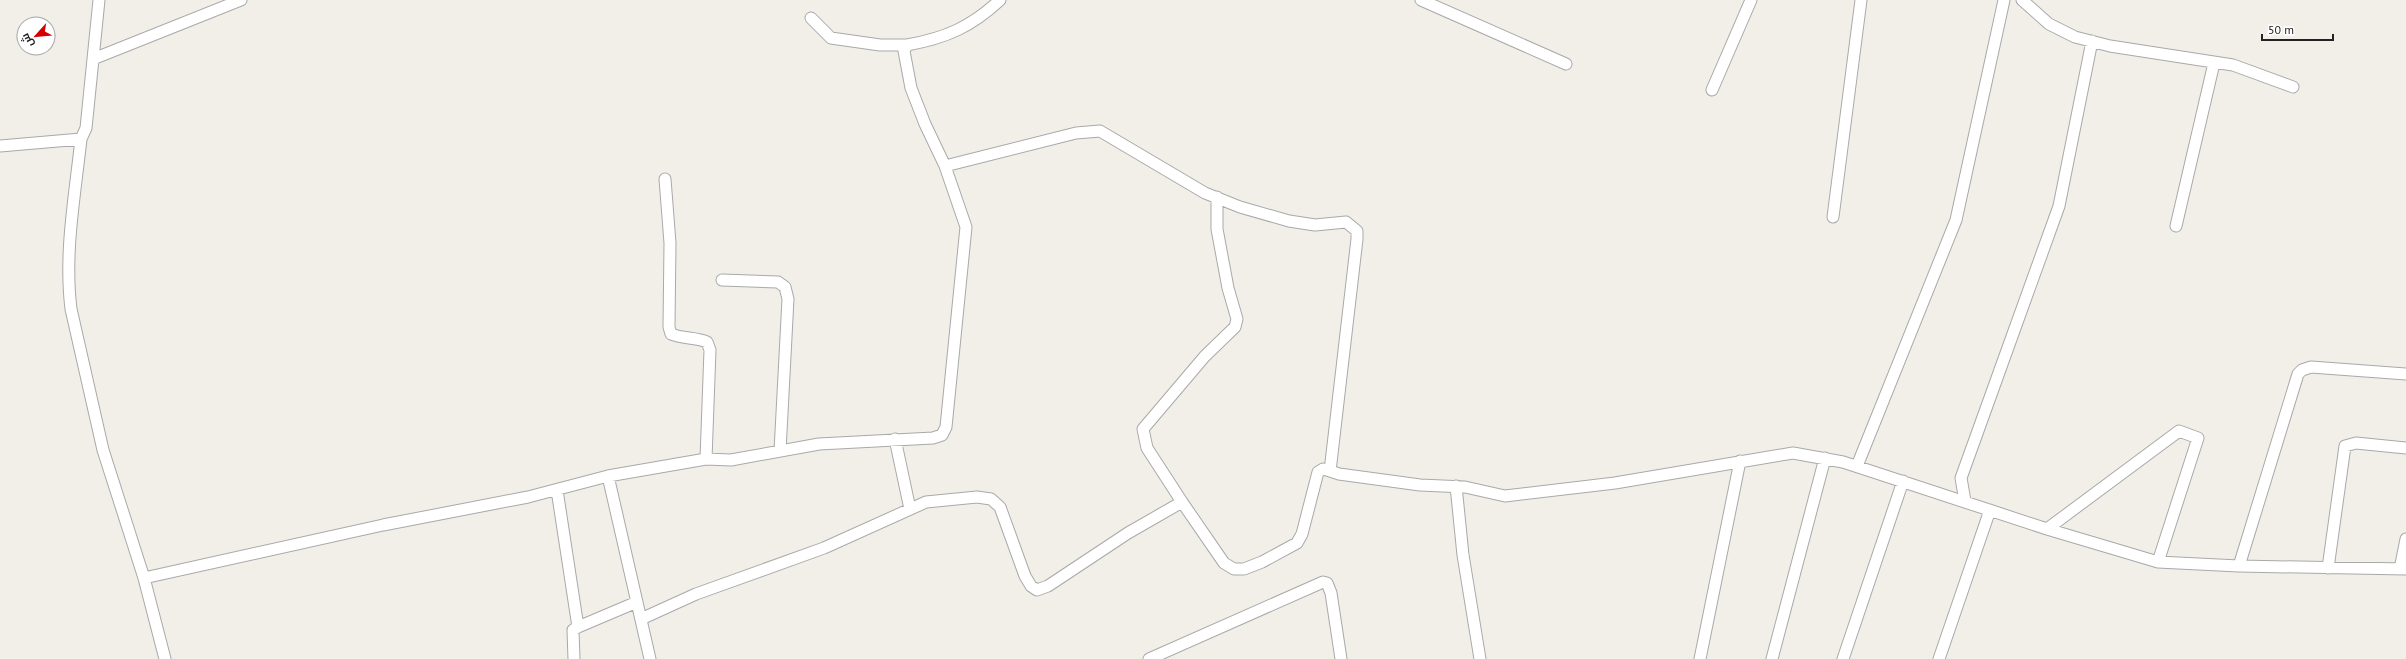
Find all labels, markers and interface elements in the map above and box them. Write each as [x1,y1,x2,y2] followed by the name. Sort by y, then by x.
[16,16,56,56] north arrow
[2262,16,2333,42] scale bar
[2268,22,2294,37] text: 50 m
[18,31,37,50] text: ش

